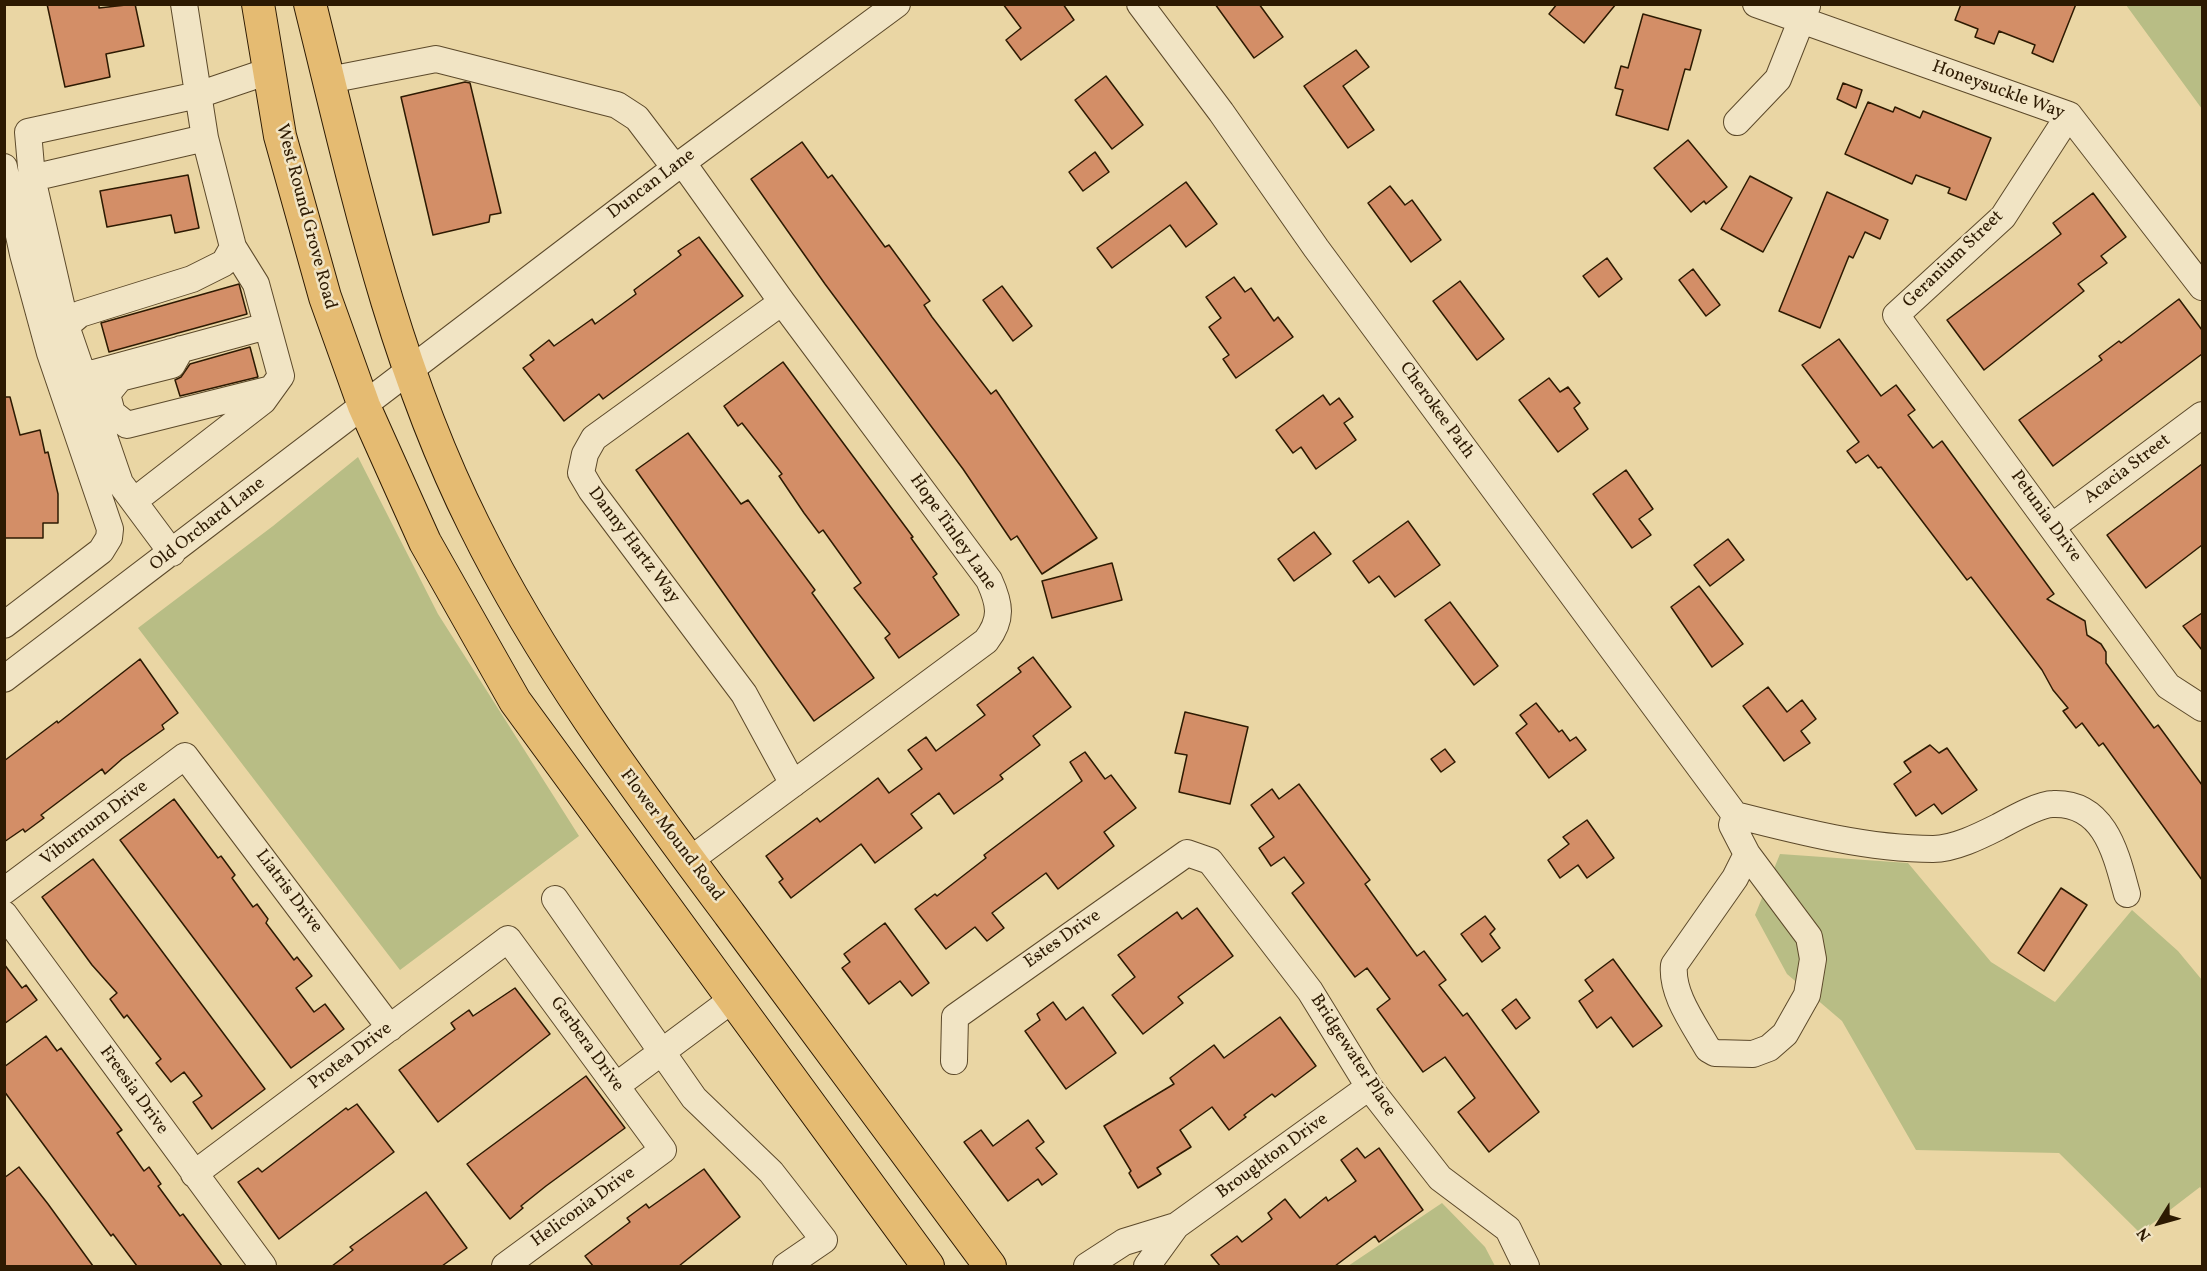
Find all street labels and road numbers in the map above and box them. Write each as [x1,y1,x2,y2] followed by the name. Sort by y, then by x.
[1929,57,2067,125] street label: Honeysuckle Way
[270,122,340,312] street label: West Round Grove Road
[604,145,700,225] street label: Duncan Lane
[1899,207,2009,313] street label: Geranium Street
[1394,358,1478,464] street label: Cherokee Path
[2081,431,2175,509] street label: Acacia Street
[2005,467,2085,567] street label: Petunia Drive
[904,471,1000,595] street label: Hope Tinley Lane
[146,473,270,577] street label: Old Orchard Lane
[582,484,684,608] street label: Danny Hartz Way
[614,766,728,906] street label: Flower Mound Road
[37,777,153,871] street label: Viburnum Drive
[250,846,326,938] street label: Liatris Drive
[1021,906,1105,974] street label: Estes Drive
[1304,991,1400,1121] street label: Bridgewater Place
[544,993,628,1097] street label: Gerbera Drive
[305,1019,397,1095] street label: Protea Drive
[94,1043,172,1139] street label: Freesia Drive
[1213,1109,1333,1205] street label: Broughton Drive
[528,1163,640,1253] street label: Heliconia Drive

